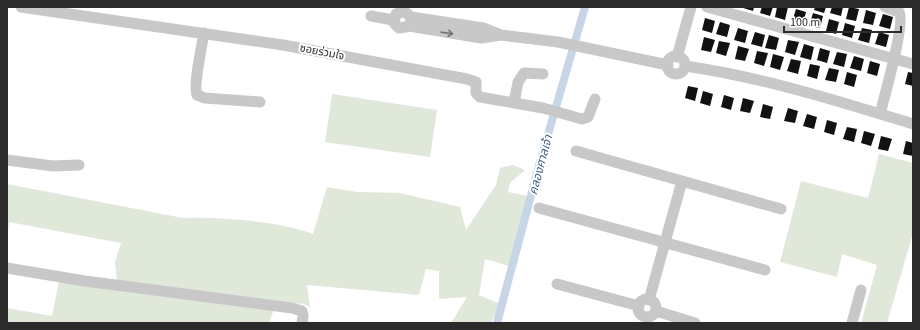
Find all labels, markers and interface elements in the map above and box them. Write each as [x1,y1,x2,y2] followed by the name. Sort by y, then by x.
[784,8,901,34] scale bar
[790,14,820,31] text: 100 m
[440,29,453,37] one-way arrow
[298,40,346,64] street label: ซอยร่วมใจ
[525,132,557,197] water label: คลองศาลเจ้า

